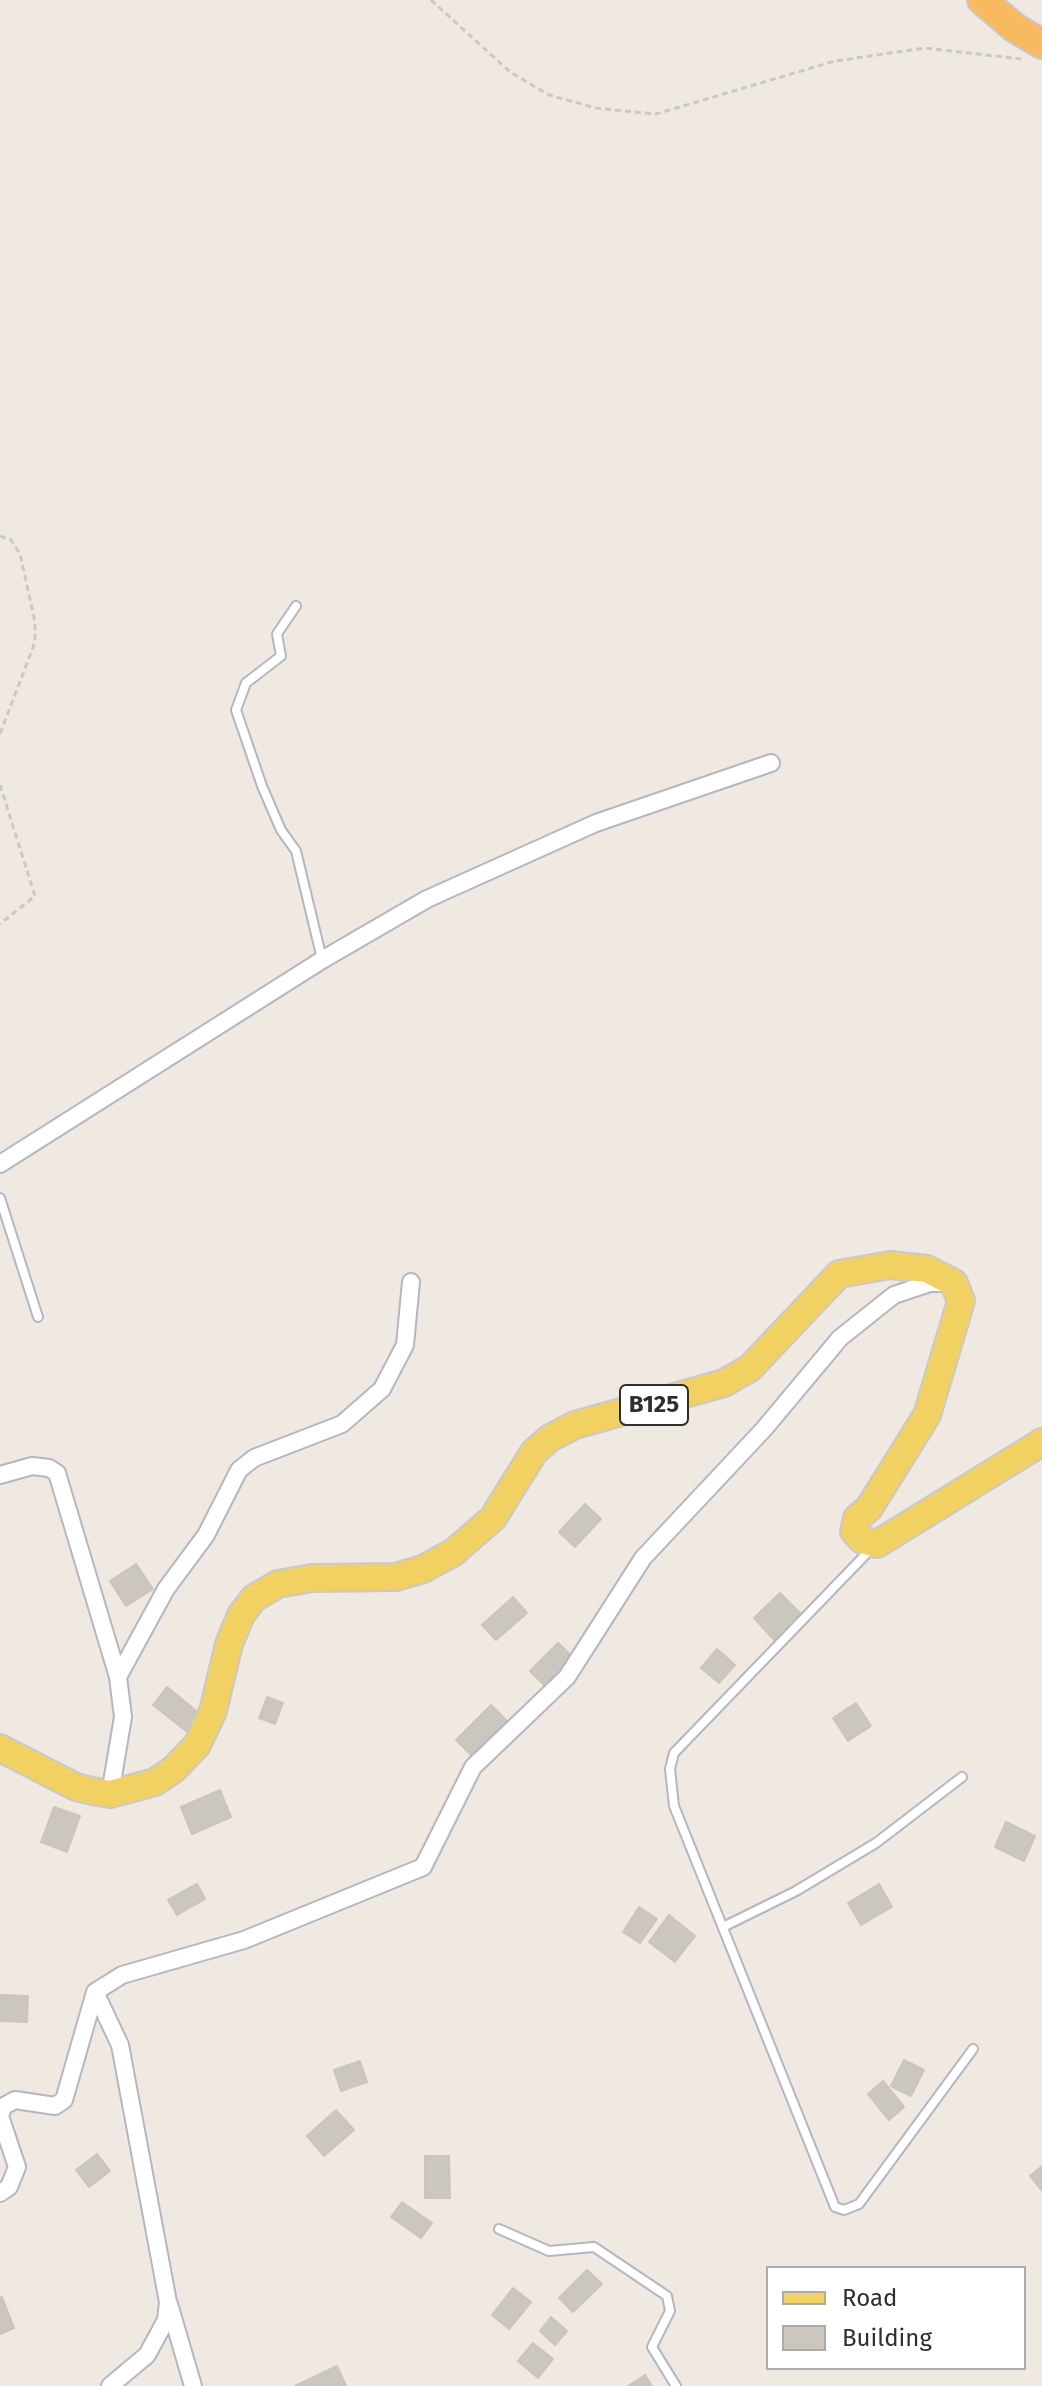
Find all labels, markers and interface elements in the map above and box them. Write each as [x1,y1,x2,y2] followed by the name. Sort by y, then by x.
[620,1385,688,1425] road number: B125
[766,2266,1026,2370] legend
[842,2284,897,2312] text: Road
[842,2324,932,2352] text: Building

